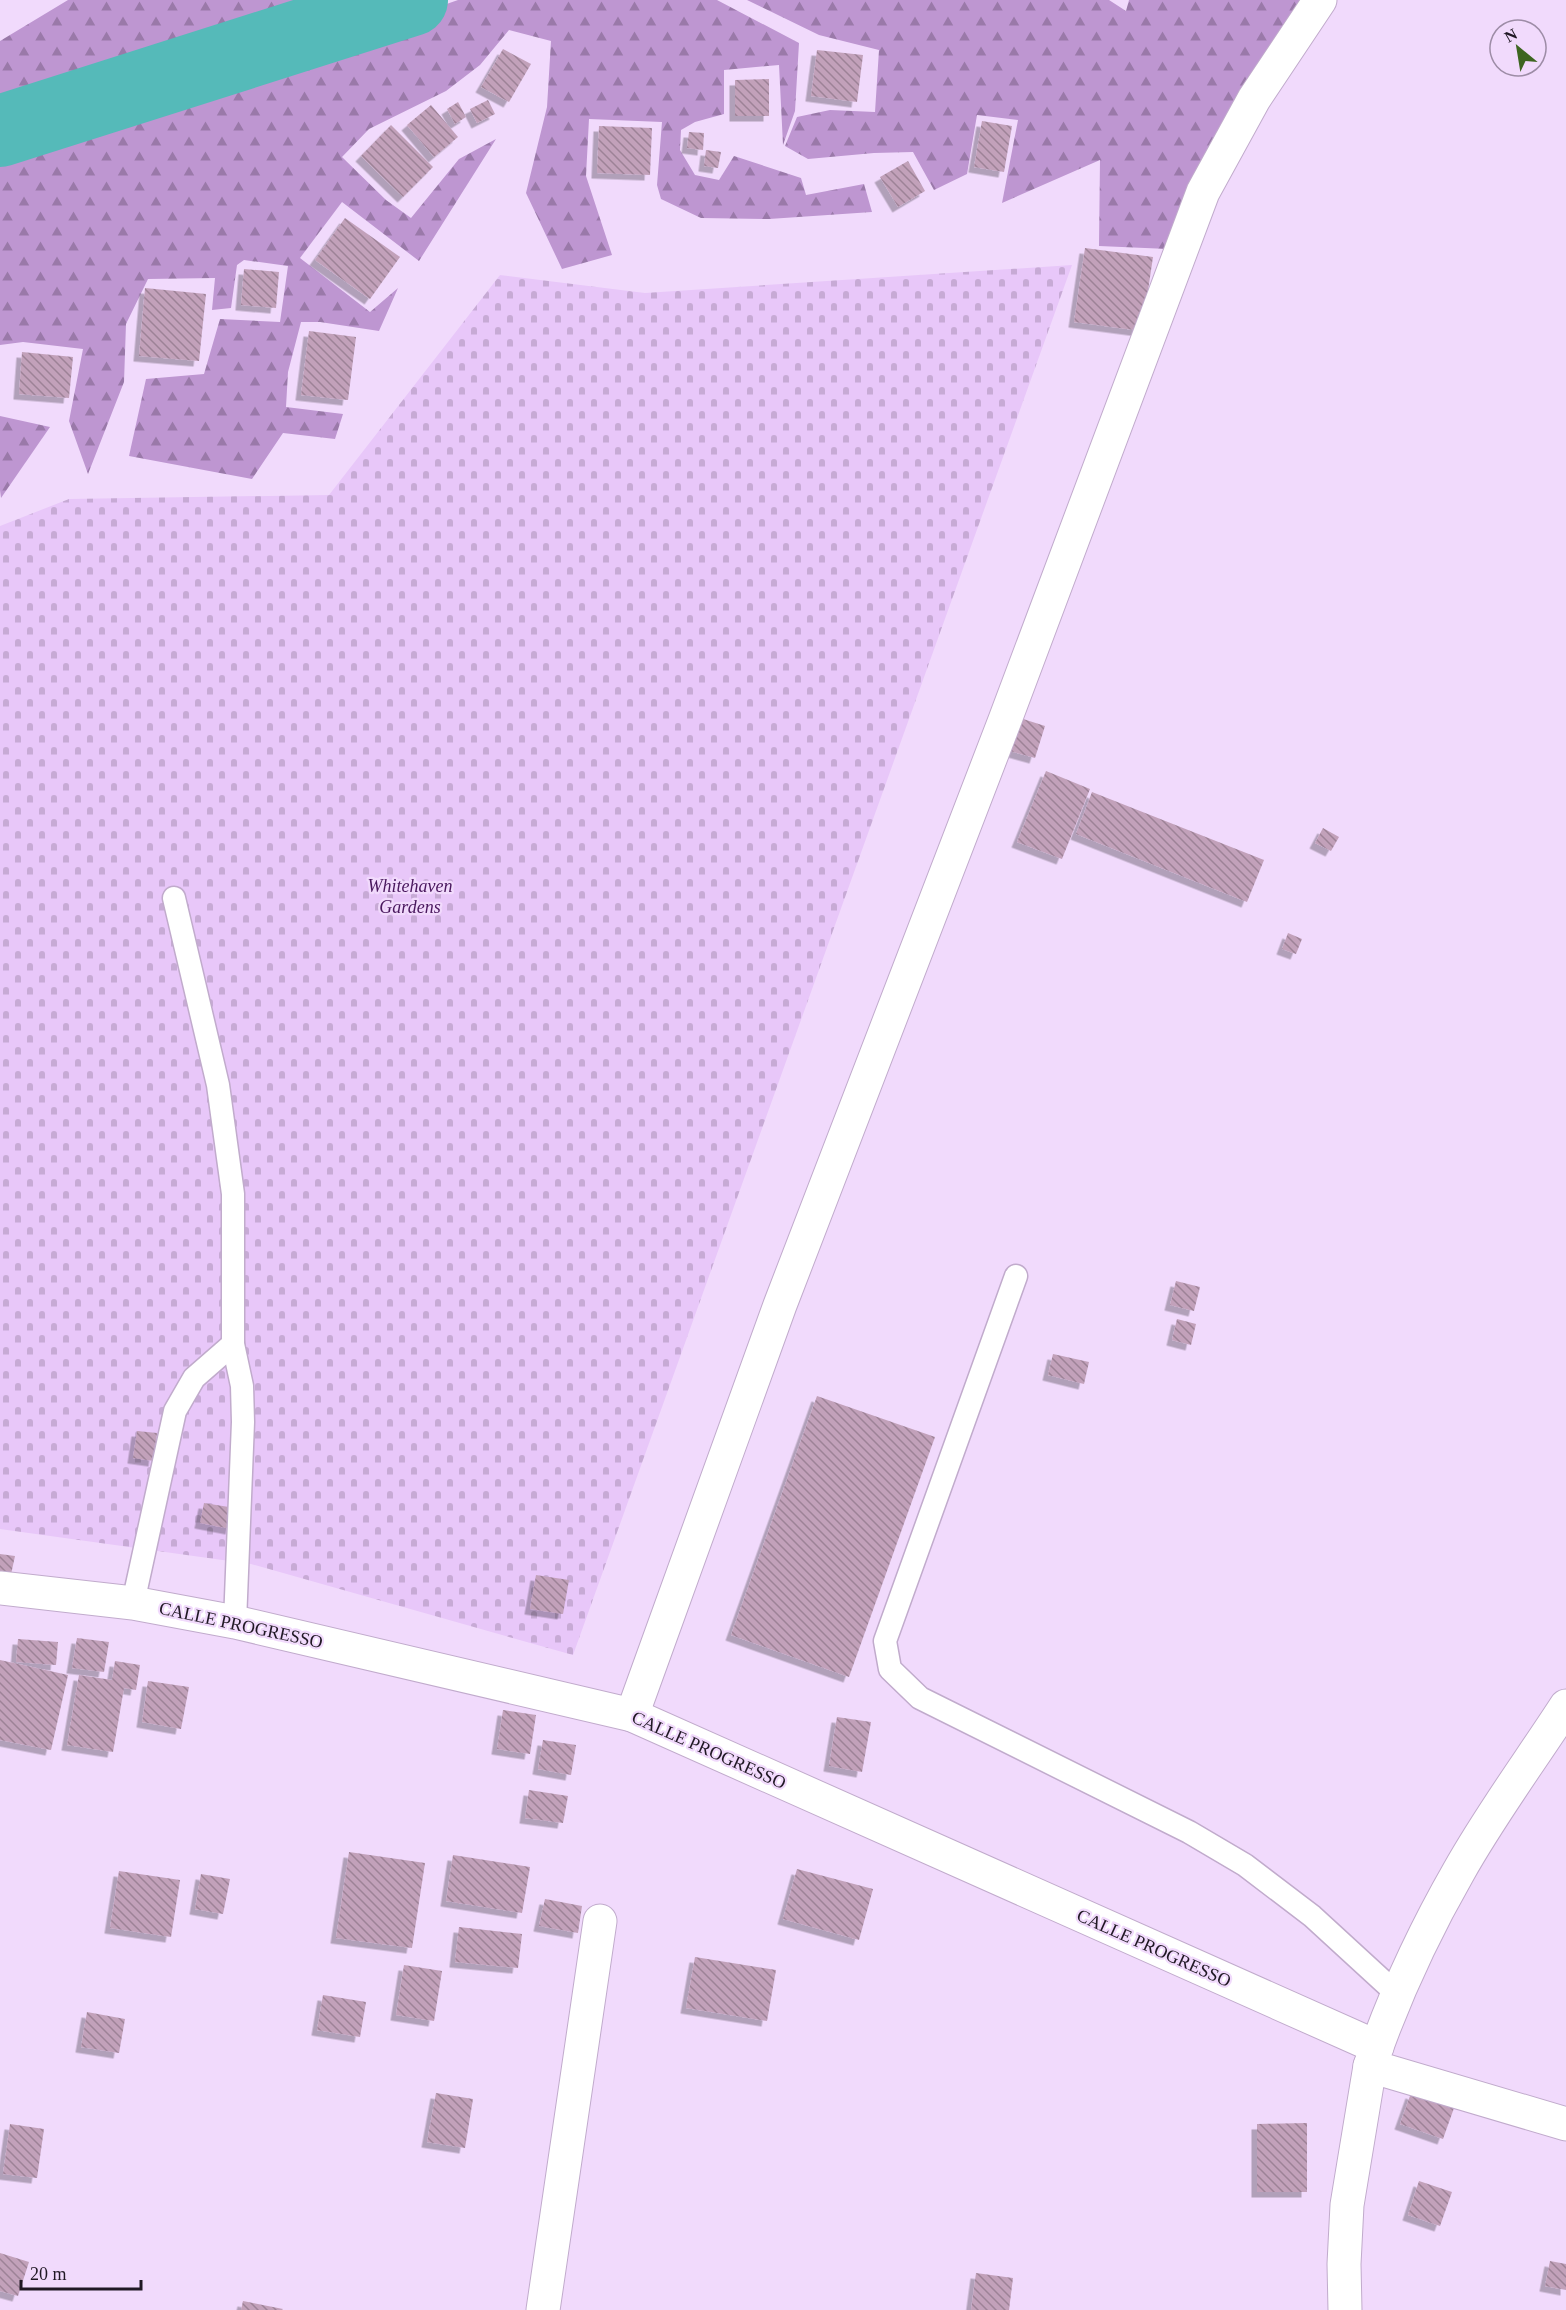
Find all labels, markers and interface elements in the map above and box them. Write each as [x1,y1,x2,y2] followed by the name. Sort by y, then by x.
[1488,18,1548,78] north arrow
[1501,25,1520,46] text: N
[368,876,452,917] park label: Whitehaven Gardens
[157,1598,325,1652] street label: CALLE PROGRESSO
[629,1707,789,1793] street label: CALLE PROGRESSO
[1074,1905,1234,1991] street label: CALLE PROGRESSO
[21,2253,141,2291] scale bar
[30,2264,67,2284] text: 20 m

